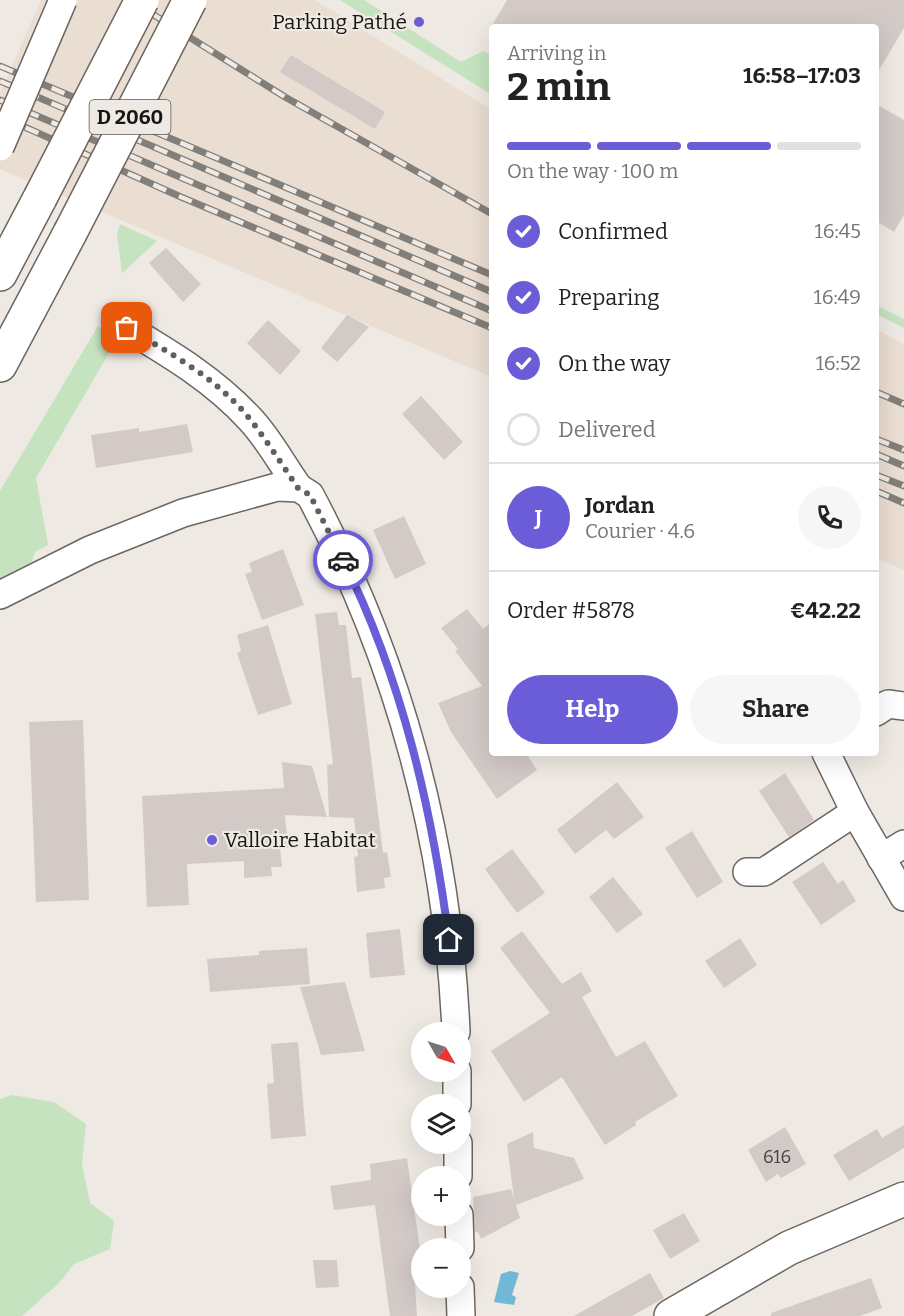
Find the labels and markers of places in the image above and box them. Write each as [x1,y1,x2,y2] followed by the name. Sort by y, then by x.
[272,9,407,35] place label: Parking Pathé
[412,15,426,29] marker: Parking Pathé
[101,302,152,353] pin
[224,827,376,853] place label: Valloire Habitat
[205,833,219,847] marker: Valloire Habitat
[423,914,474,965] pin

